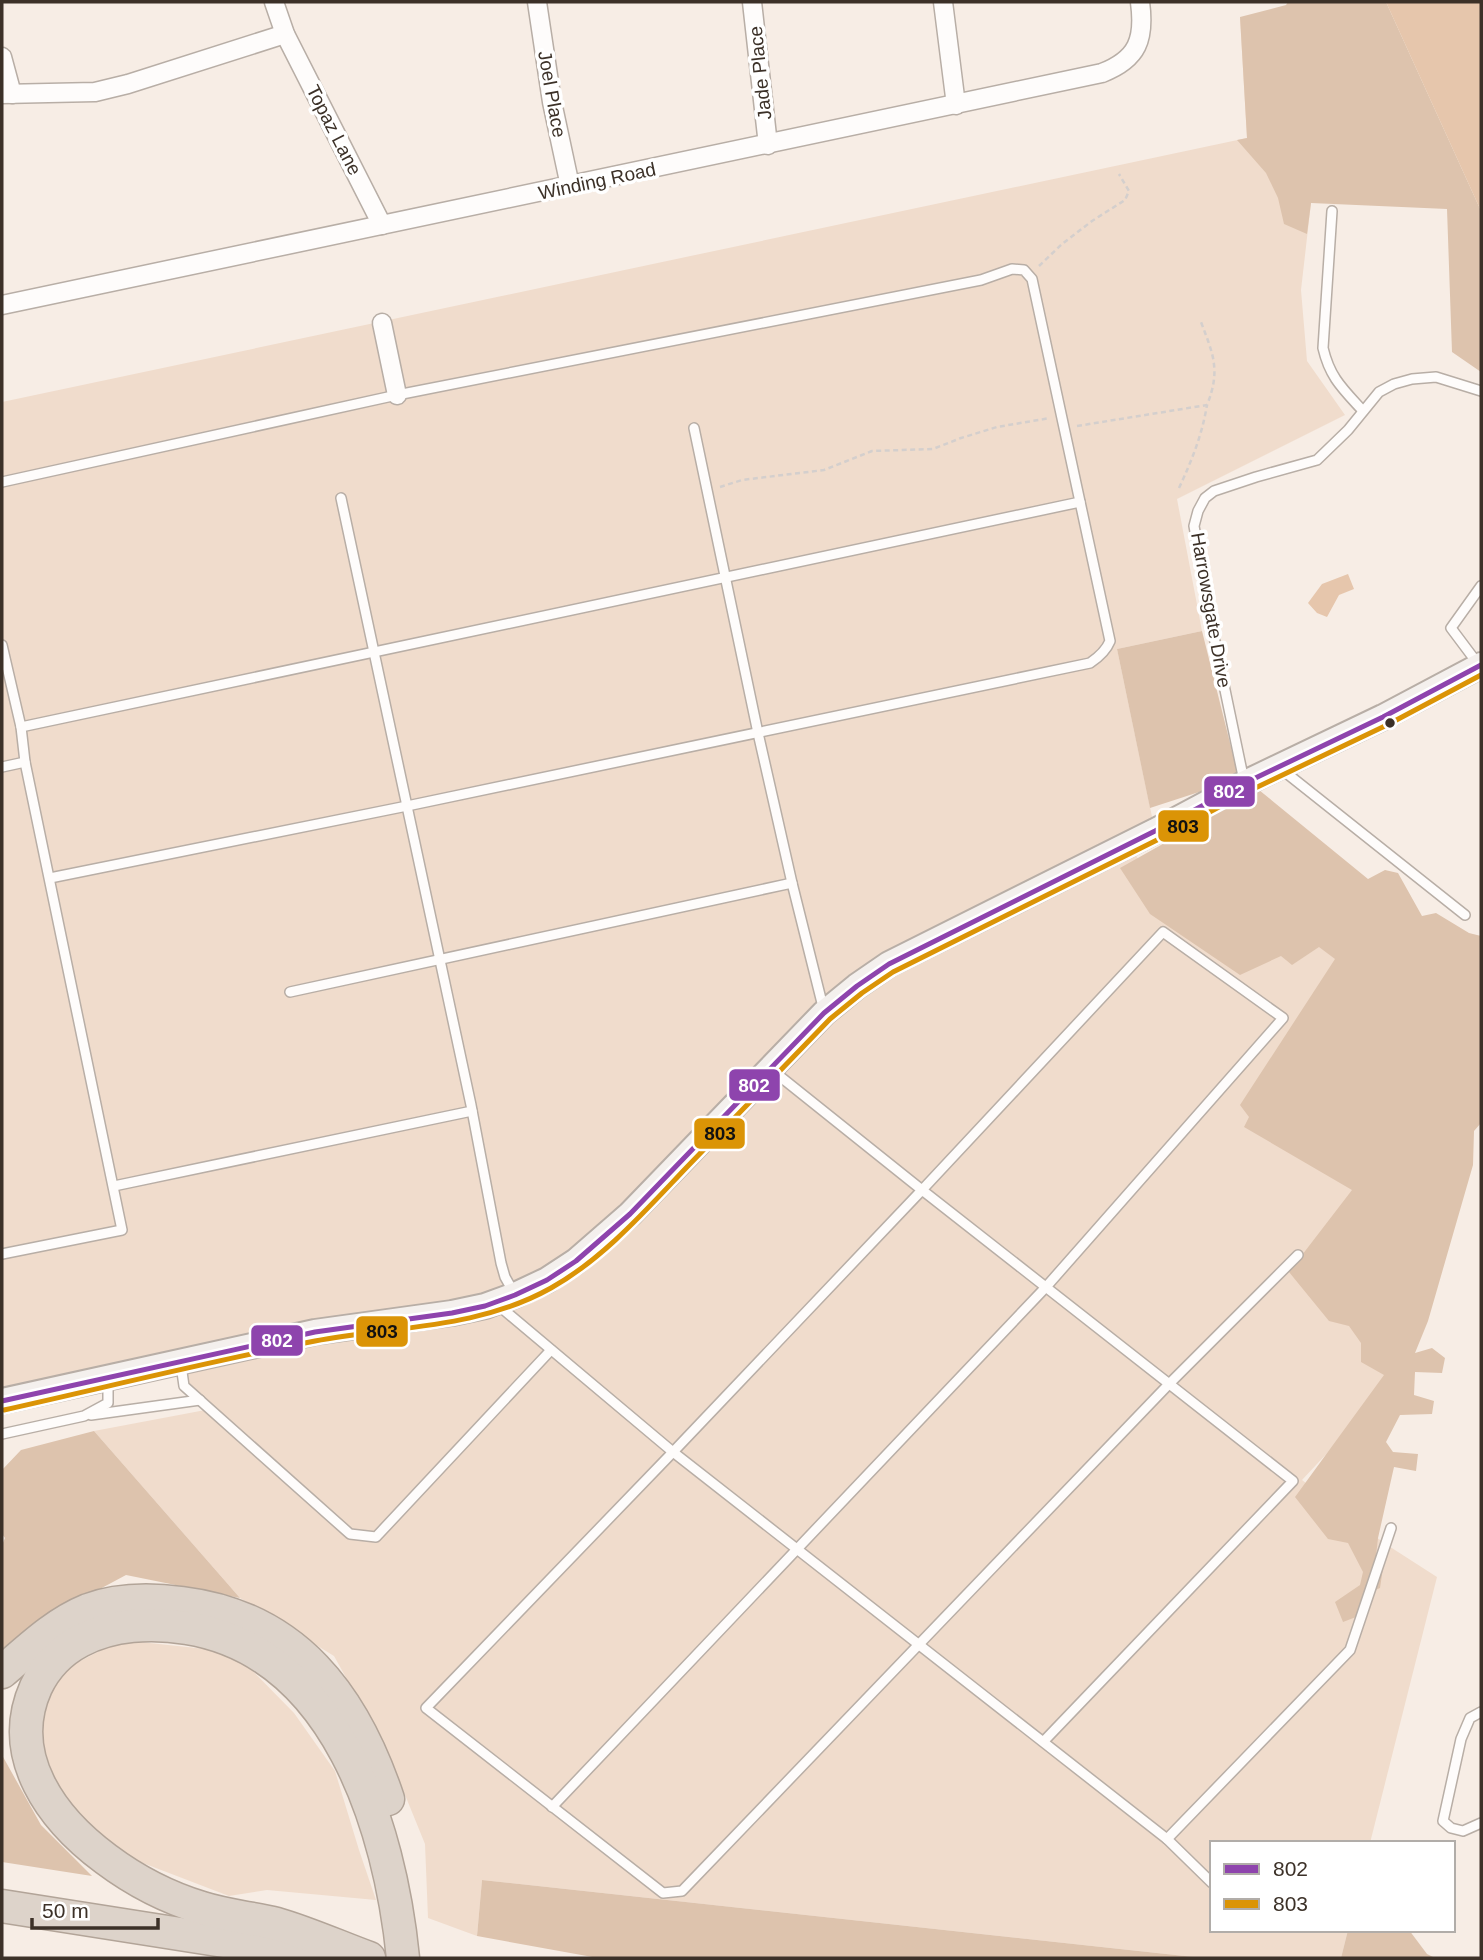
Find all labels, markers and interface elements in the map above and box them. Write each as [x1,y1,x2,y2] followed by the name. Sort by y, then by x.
[745,25,775,121] street label: Jade Place
[534,49,570,139] street label: Joel Place
[302,81,366,179] street label: Topaz Lane
[536,158,658,204] street label: Winding Road
[1187,531,1235,689] street label: Harrowsgate Drive
[1383,716,1397,730] unlabelled marker
[1203,775,1256,808] line badge: 802
[1213,781,1245,802] text: 802
[1157,809,1210,843] line badge: 803
[1167,816,1199,837] text: 803
[728,1068,781,1102] line badge: 802
[738,1075,770,1096] text: 802
[693,1117,746,1150] line badge: 803
[704,1123,736,1144] text: 803
[355,1315,409,1348] line badge: 803
[366,1321,398,1342] text: 803
[250,1324,304,1357] line badge: 802
[261,1330,293,1351] text: 802
[1210,1841,1455,1932] legend
[1273,1857,1308,1880] text: 802
[32,1886,158,1930] scale bar
[1273,1892,1308,1915] text: 803
[42,1899,89,1922] text: 50 m

